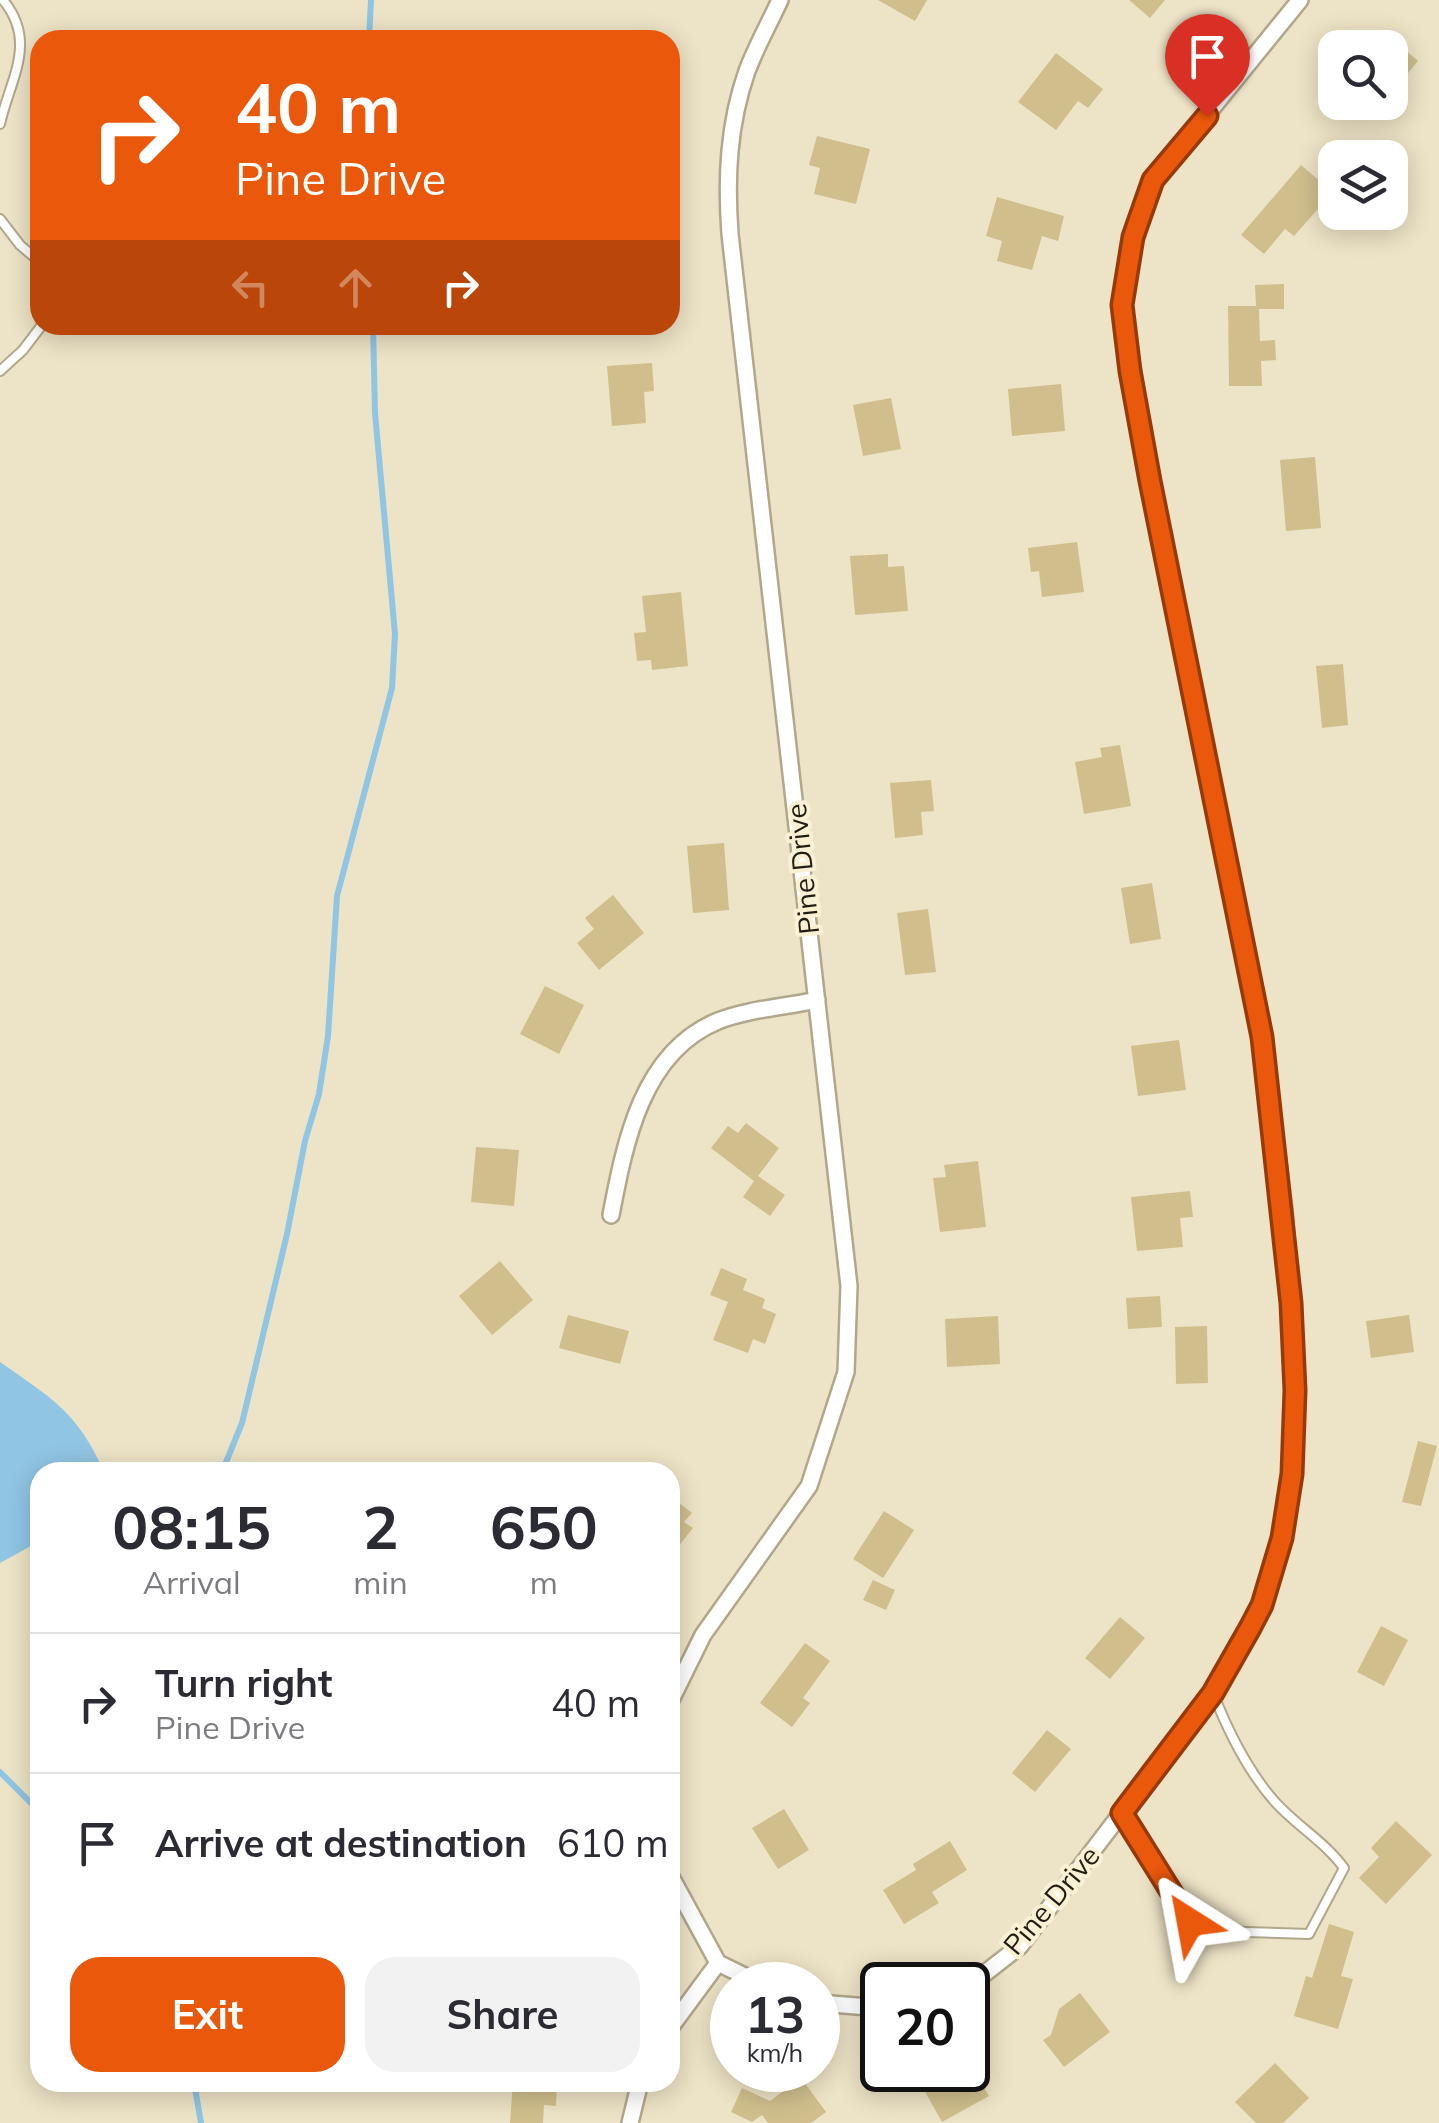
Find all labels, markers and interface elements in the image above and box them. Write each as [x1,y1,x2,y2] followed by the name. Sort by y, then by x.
[1165,14,1250,117] pin
[1180,29,1235,84] icon: arrive
[1318,30,1408,230] map controls
[1318,30,1408,120] button: search
[235,63,401,151] text: 40 m
[70,70,200,200] icon: right
[1318,140,1408,230] button: layers
[235,150,446,206] text: Pine Drive
[223,260,278,315] icon: left
[328,260,383,315] icon: ahead
[433,260,488,315] icon: right
[778,802,826,936] street label: Pine Drive
[112,1489,271,1564] text: 08:15
[362,1489,398,1564] text: 2
[490,1489,598,1564] text: 650
[143,1562,241,1602] text: Arrival
[353,1562,408,1602] text: min
[530,1562,558,1602] text: m
[155,1659,332,1707] text: Turn right
[70,1676,125,1731] icon: right
[551,1679,640,1727] text: 40 m
[155,1707,305,1747] text: Pine Drive
[70,1816,125,1871] icon: arrive
[155,1819,527,1867] text: Arrive at destination
[557,1819,669,1867] text: 610 m
[995,1838,1107,1962] street label: Pine Drive
[1138,1870,1242,1974] position arrow
[70,1957,345,2072] button: Exit
[365,1957,640,2072] button: Share
[860,1962,990,2092] speed limit sign: 20
[745,1983,805,2046] text: 13
[747,2037,803,2068] text: km/h

